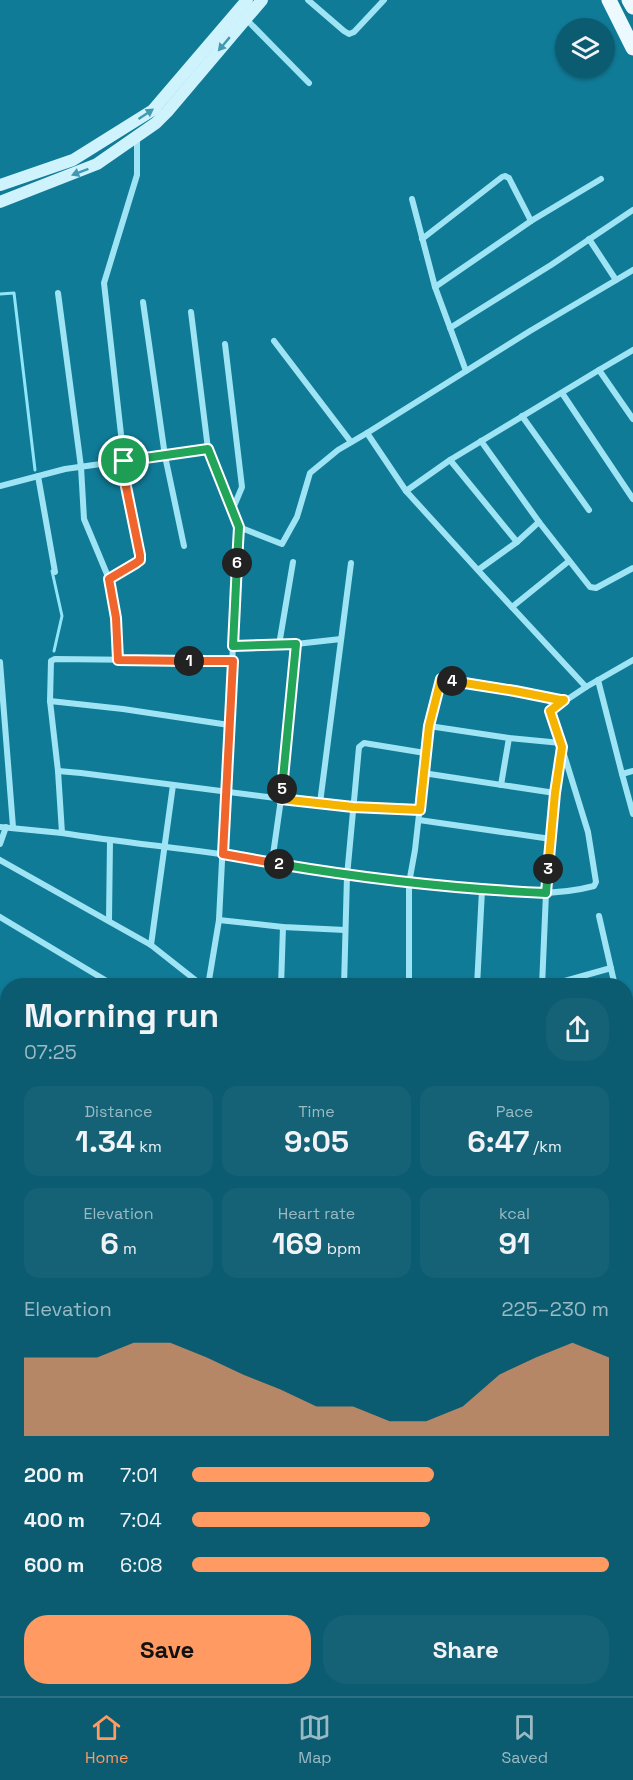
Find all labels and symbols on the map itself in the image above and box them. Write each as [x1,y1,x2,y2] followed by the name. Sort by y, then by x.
[218,36,231,51] one-way arrow
[138,109,154,120] one-way arrow
[70,167,88,177] one-way arrow
[98,435,149,486] pin
[222,548,252,578] pin: 6
[174,646,204,676] pin: 1
[437,666,467,696] pin: 4
[267,774,297,804] pin: 5
[264,849,294,879] pin: 2
[533,854,563,884] pin: 3

